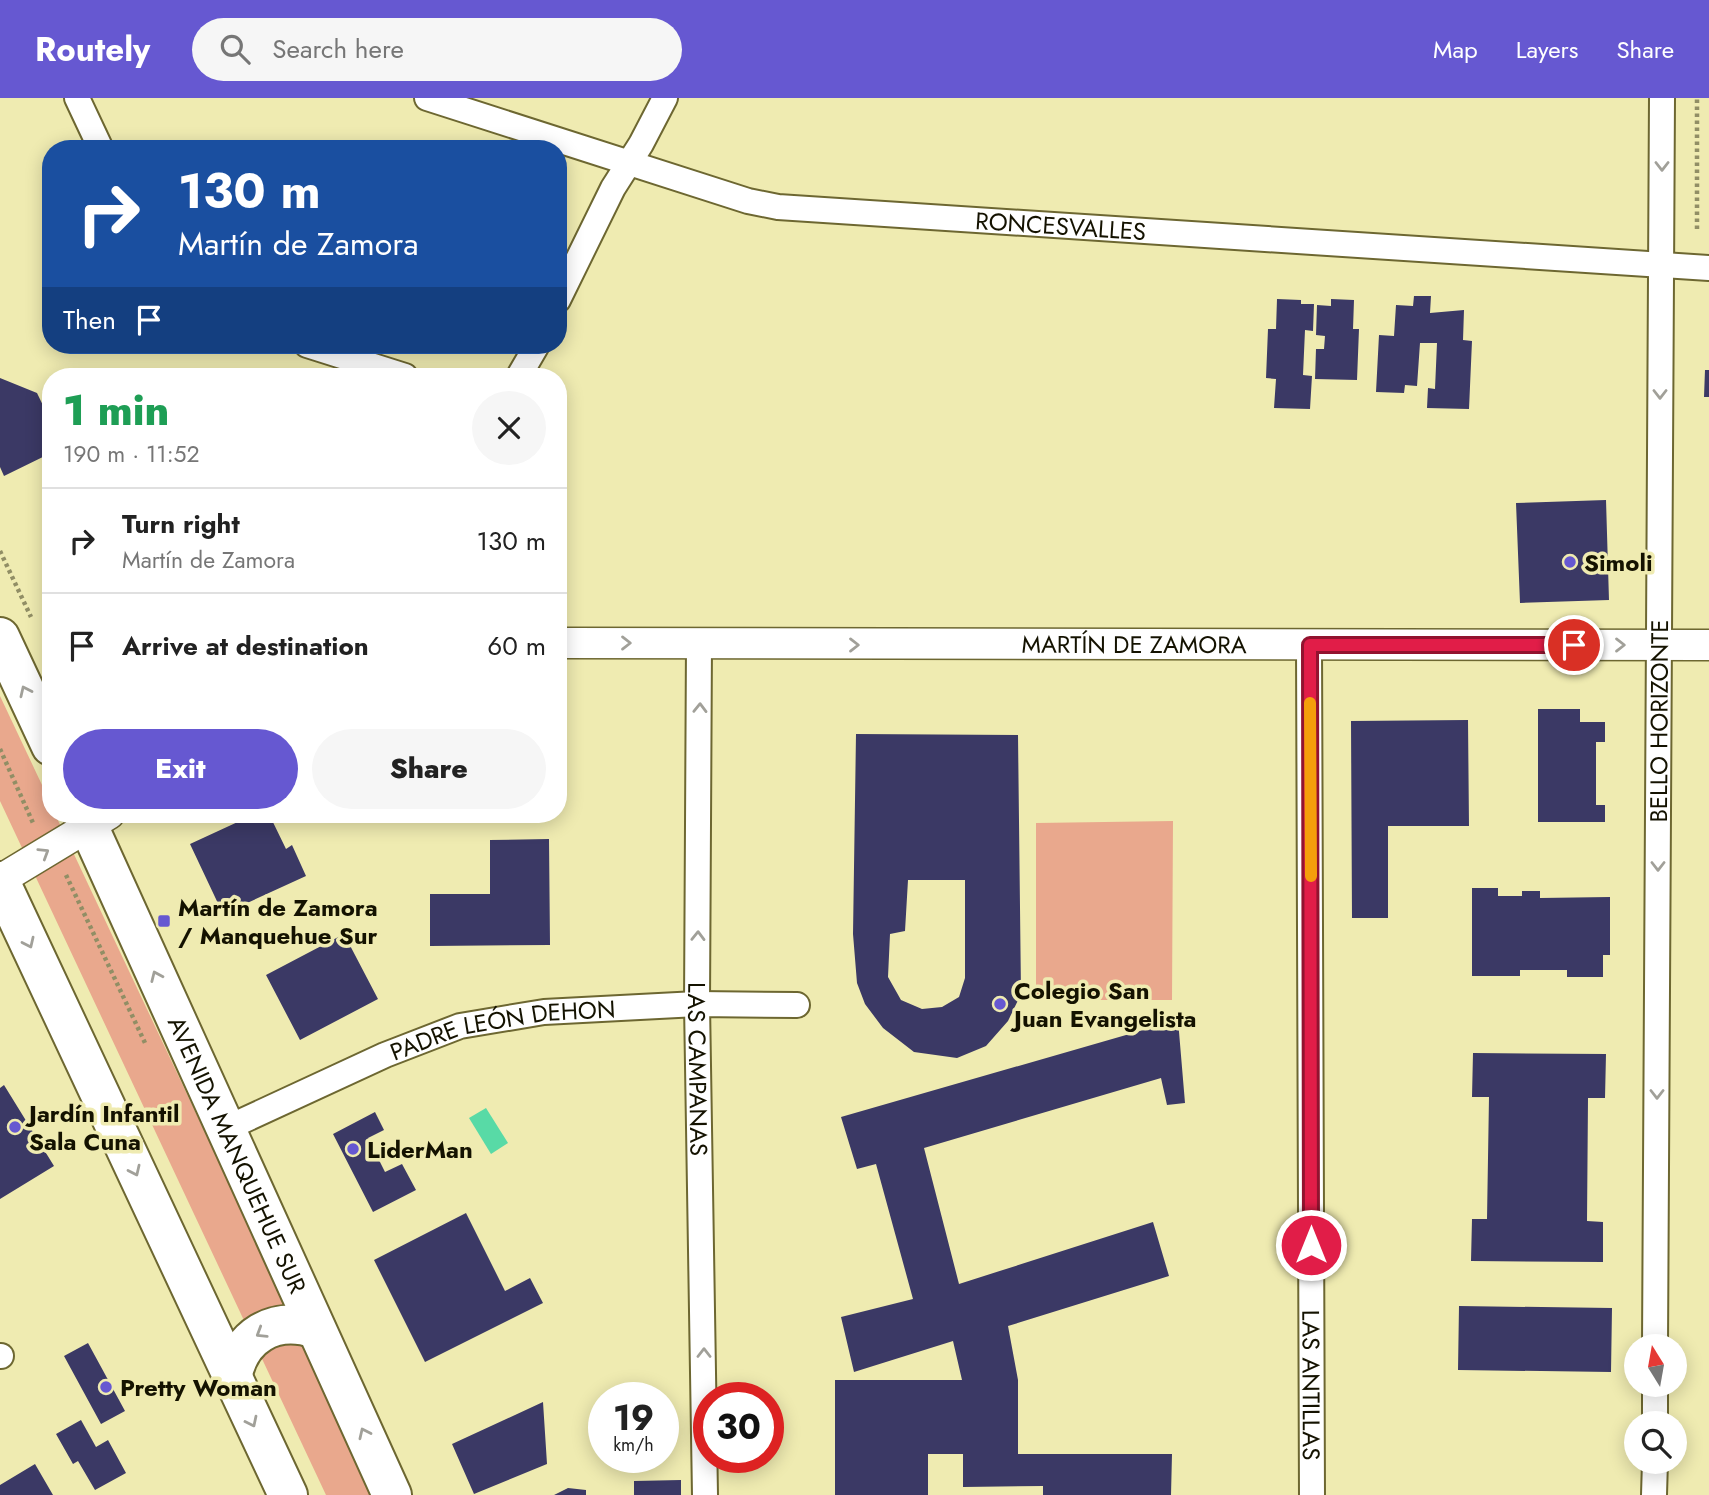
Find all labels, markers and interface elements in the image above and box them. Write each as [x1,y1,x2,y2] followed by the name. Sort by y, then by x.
[192,18,682,81] search box
[35,26,150,73] text: Routely
[216,30,254,68] icon: search
[272,30,404,68] text: Search here
[1433,32,1478,67] text: Map
[1516,32,1578,67] text: Layers
[1616,32,1674,67] text: Share
[178,156,321,226] text: 130 m
[1654,161,1670,172] one-way arrow
[63,168,154,259] icon: right
[974,202,1147,249] street label: RONCESVALLES
[178,221,419,267] text: Martín de Zamora
[63,301,116,339] text: Then
[130,301,168,339] icon: arrive
[63,380,169,441] text: 1 min
[1653,388,1668,399] one-way arrow
[472,391,546,465] button: close
[63,437,200,471] text: 190 m · 11:52
[122,505,240,543] text: Turn right
[63,522,101,560] icon: right
[476,522,546,560] text: 130 m
[122,543,295,577] text: Martín de Zamora
[1584,545,1653,580] place label: Simoli
[1562,554,1578,570] marker: Simoli
[1544,615,1604,675] pin
[1640,619,1677,823] street label: BELLO HORIZONTE
[1021,626,1247,662] street label: MARTÍN DE ZAMORA
[1555,626,1593,664] icon: arrive
[63,627,101,665] icon: arrive
[122,627,369,665] text: Arrive at destination
[487,627,546,665] text: 60 m
[622,635,632,651] one-way arrow
[849,637,860,653] one-way arrow
[1616,637,1626,653] one-way arrow
[20,686,34,698] one-way arrow
[692,703,708,713] one-way arrow
[63,729,298,809] button: Exit
[312,729,546,809] button: Share
[37,848,50,861] one-way arrow
[1650,861,1666,872] one-way arrow
[178,890,378,953] place label: Martín de Zamora / Manquehue Sur
[156,913,172,929] marker: Martín de Zamora / Manquehue Sur
[690,930,706,941] one-way arrow
[21,936,35,948] one-way arrow
[150,971,164,983] one-way arrow
[1010,973,1197,1036] place label: Colegio San Juan Evangelista
[679,982,717,1156] street label: LAS CAMPANAS
[385,991,616,1069] street label: PADRE LEÓN DEHON
[992,996,1008,1012] marker: Colegio San Juan Evangelista
[159,1010,316,1299] street label: AVENIDA MANQUEHUE SUR
[1649,1088,1664,1099] one-way arrow
[25,1096,179,1159] place label: Jardín Infantil Sala Cuna
[7,1119,23,1135] marker: Jardín Infantil Sala Cuna
[367,1132,473,1167] place label: LiderMan
[345,1141,361,1157] marker: LiderMan
[127,1164,141,1176] one-way arrow
[1274,1208,1348,1282] position arrow
[1294,1310,1329,1460] street label: LAS ANTILLAS
[256,1324,269,1337] one-way arrow
[1624,1334,1687,1396] north arrow
[1624,1334,1687,1474] map controls
[696,1348,712,1358] one-way arrow
[120,1370,277,1405] place label: Pretty Woman
[98,1379,114,1395] marker: Pretty Woman
[693,1382,784,1473] speed limit sign: 30
[613,1393,654,1443] text: 19
[1624,1411,1687,1474] button: search
[244,1415,258,1427] one-way arrow
[358,1428,372,1440] one-way arrow
[613,1432,654,1458] text: km/h

